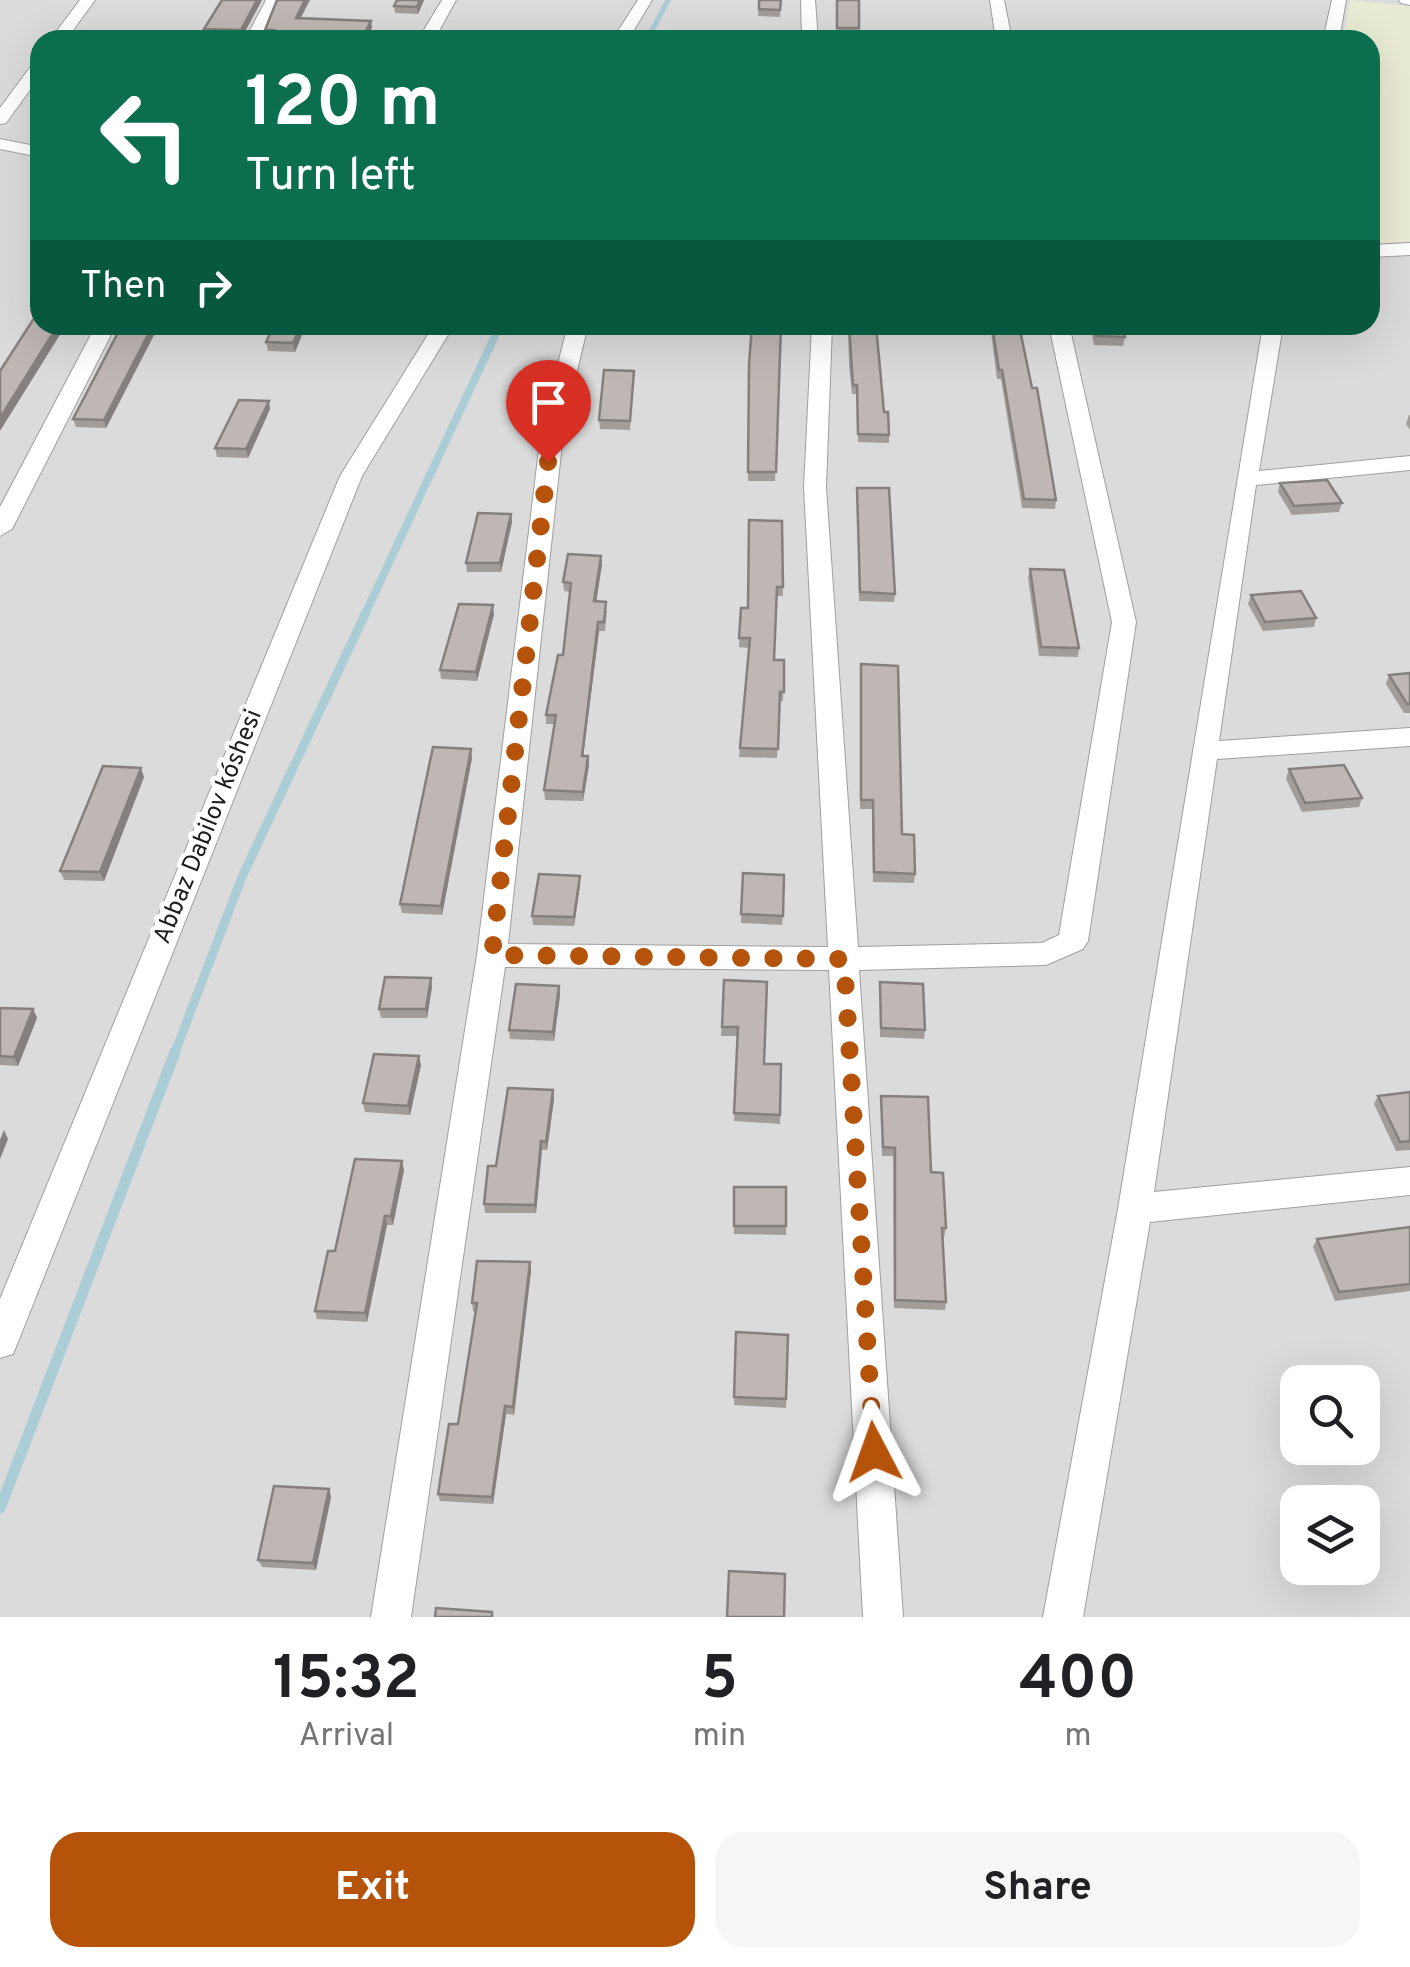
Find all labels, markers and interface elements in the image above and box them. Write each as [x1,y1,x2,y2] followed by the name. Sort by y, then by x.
[245,62,441,151] text: 120 m
[80,70,210,200] icon: left
[245,149,416,206] text: Turn left
[186,260,241,315] icon: right
[80,263,166,312] text: Then
[506,360,591,463] pin
[521,375,576,430] icon: arrive
[147,705,271,949] street label: Abbaz Dabilov kóshesi
[1280,1365,1380,1585] map controls
[1280,1365,1380,1465] button: search
[822,1400,926,1504] position arrow
[1280,1485,1380,1585] button: layers
[273,1644,420,1720] text: 15:32
[701,1644,738,1720] text: 5
[1019,1644,1137,1720] text: 400
[299,1717,394,1757] text: Arrival
[693,1717,746,1757] text: min
[1064,1717,1092,1757] text: m
[50,1832,695,1947] button: Exit
[715,1832,1360,1947] button: Share

